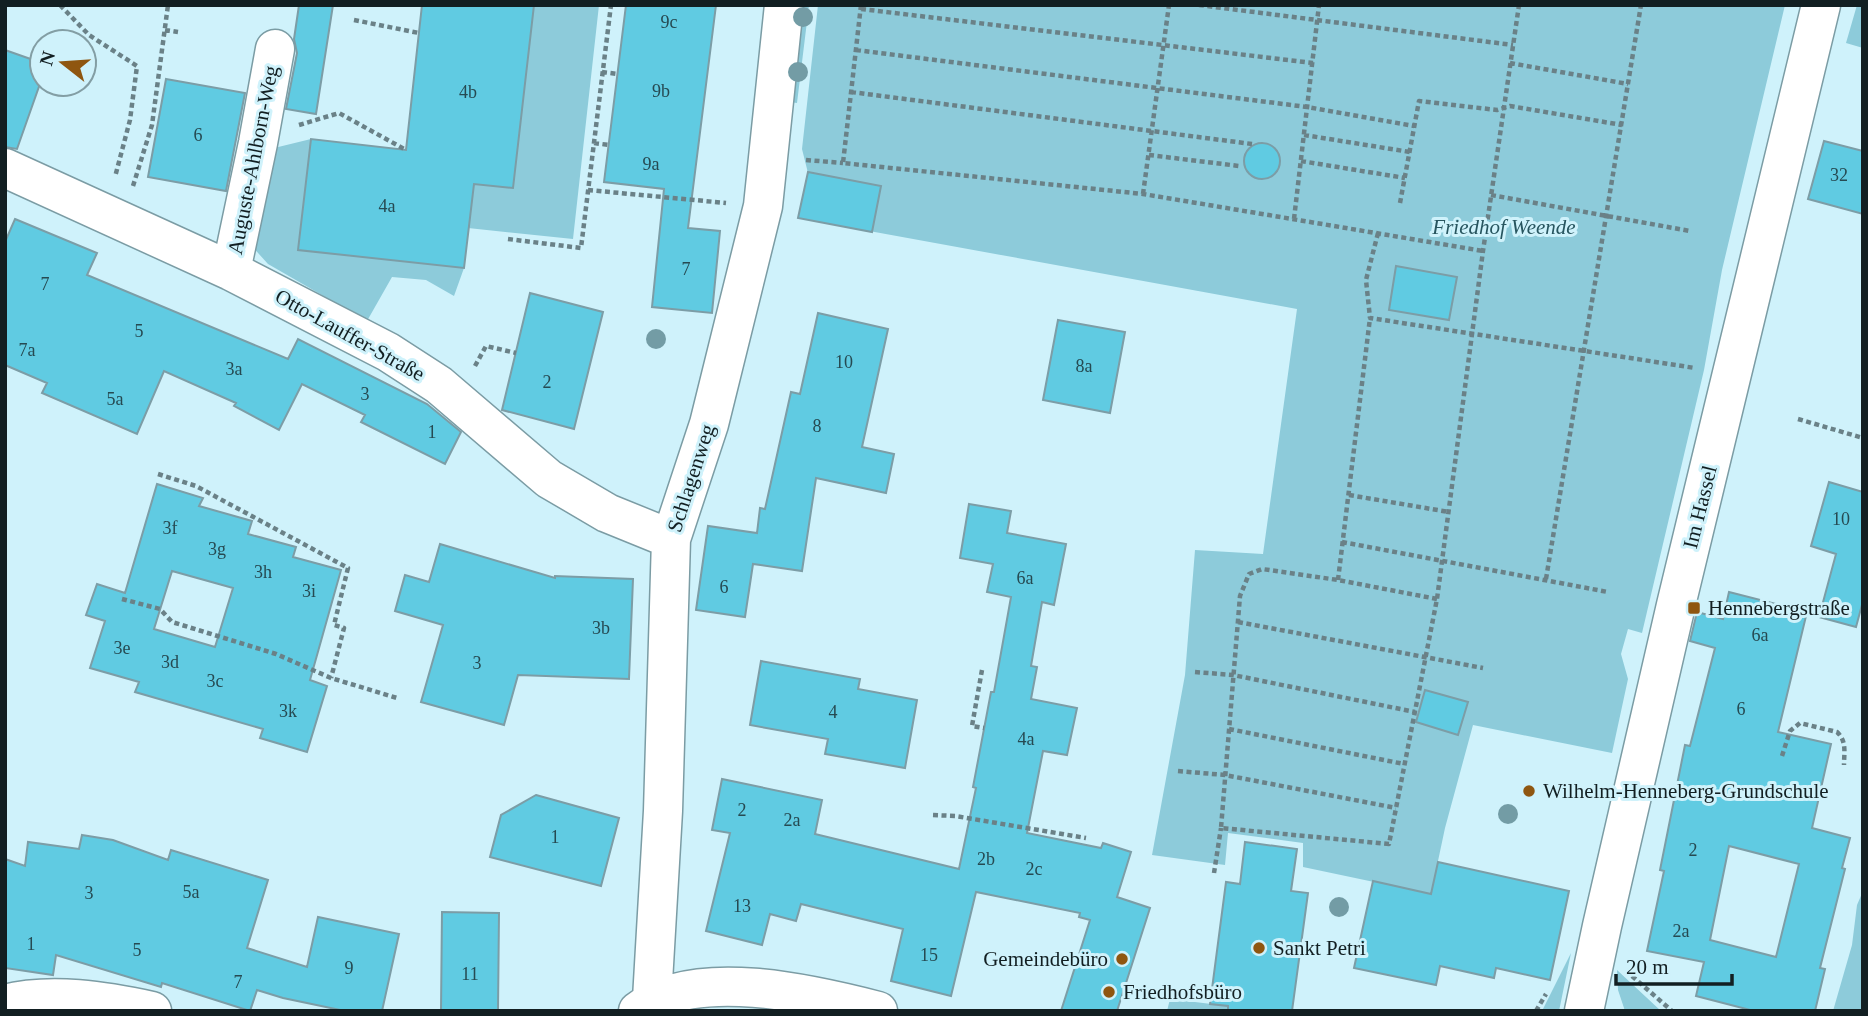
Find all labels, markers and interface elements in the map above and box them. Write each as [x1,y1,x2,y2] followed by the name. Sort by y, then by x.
[661,12,678,32] house number: 9c
[28,28,98,98] north arrow
[35,48,59,68] text: N
[223,63,283,256] street label: Auguste-Ahlborn-Weg
[652,81,670,101] house number: 9b
[459,82,477,102] house number: 4b
[194,125,203,145] house number: 6
[643,154,660,174] house number: 9a
[1830,165,1848,185] house number: 32
[379,196,396,216] house number: 4a
[1431,215,1576,239] park label: Friedhof Weende
[682,259,691,279] house number: 7
[41,274,50,294] house number: 7
[271,284,429,386] street label: Otto-Lauffer-Straße
[135,321,144,341] house number: 5
[19,340,36,360] house number: 7a
[835,352,853,372] house number: 10
[1076,356,1093,376] house number: 8a
[226,359,243,379] house number: 3a
[543,372,552,392] house number: 2
[361,384,370,404] house number: 3
[107,389,124,409] house number: 5a
[813,416,822,436] house number: 8
[662,421,720,535] street label: Schlagenweg
[428,422,437,442] house number: 1
[1678,463,1722,551] street label: Im Hassel
[1832,509,1850,529] house number: 10
[163,518,178,538] house number: 3f
[208,539,226,559] house number: 3g
[254,562,272,582] house number: 3h
[1017,568,1034,588] house number: 6a
[720,577,729,597] house number: 6
[302,581,316,601] house number: 3i
[1708,596,1850,620] place label: Hennebergstraße
[1686,600,1702,616] marker: Hennebergstraße
[592,618,610,638] house number: 3b
[1752,625,1769,645] house number: 6a
[114,638,131,658] house number: 3e
[161,652,179,672] house number: 3d
[473,653,482,673] house number: 3
[207,671,224,691] house number: 3c
[1737,699,1746,719] house number: 6
[279,701,297,721] house number: 3k
[829,702,838,722] house number: 4
[1018,729,1035,749] house number: 4a
[1543,779,1829,803] place label: Wilhelm-Henneberg-Grundschule
[1521,783,1537,799] marker: Wilhelm-Henneberg-Grundschule
[738,800,747,820] house number: 2
[784,810,801,830] house number: 2a
[551,827,560,847] house number: 1
[1689,840,1698,860] house number: 2
[977,849,995,869] house number: 2b
[1026,859,1043,879] house number: 2c
[183,882,200,902] house number: 5a
[85,883,94,903] house number: 3
[733,896,751,916] house number: 13
[1673,921,1690,941] house number: 2a
[27,934,36,954] house number: 1
[1273,936,1366,960] place label: Sankt Petri
[133,940,142,960] house number: 5
[1251,940,1267,956] marker: Sankt Petri
[1616,942,1731,986] scale bar
[920,945,938,965] house number: 15
[983,947,1108,971] place label: Gemeindebüro
[1114,951,1130,967] marker: Gemeindebüro
[1626,955,1669,979] text: 20 m
[345,958,354,978] house number: 9
[461,964,479,984] house number: 11
[234,972,243,992] house number: 7
[1123,980,1242,1004] place label: Friedhofsbüro
[1101,984,1117,1000] marker: Friedhofsbüro

